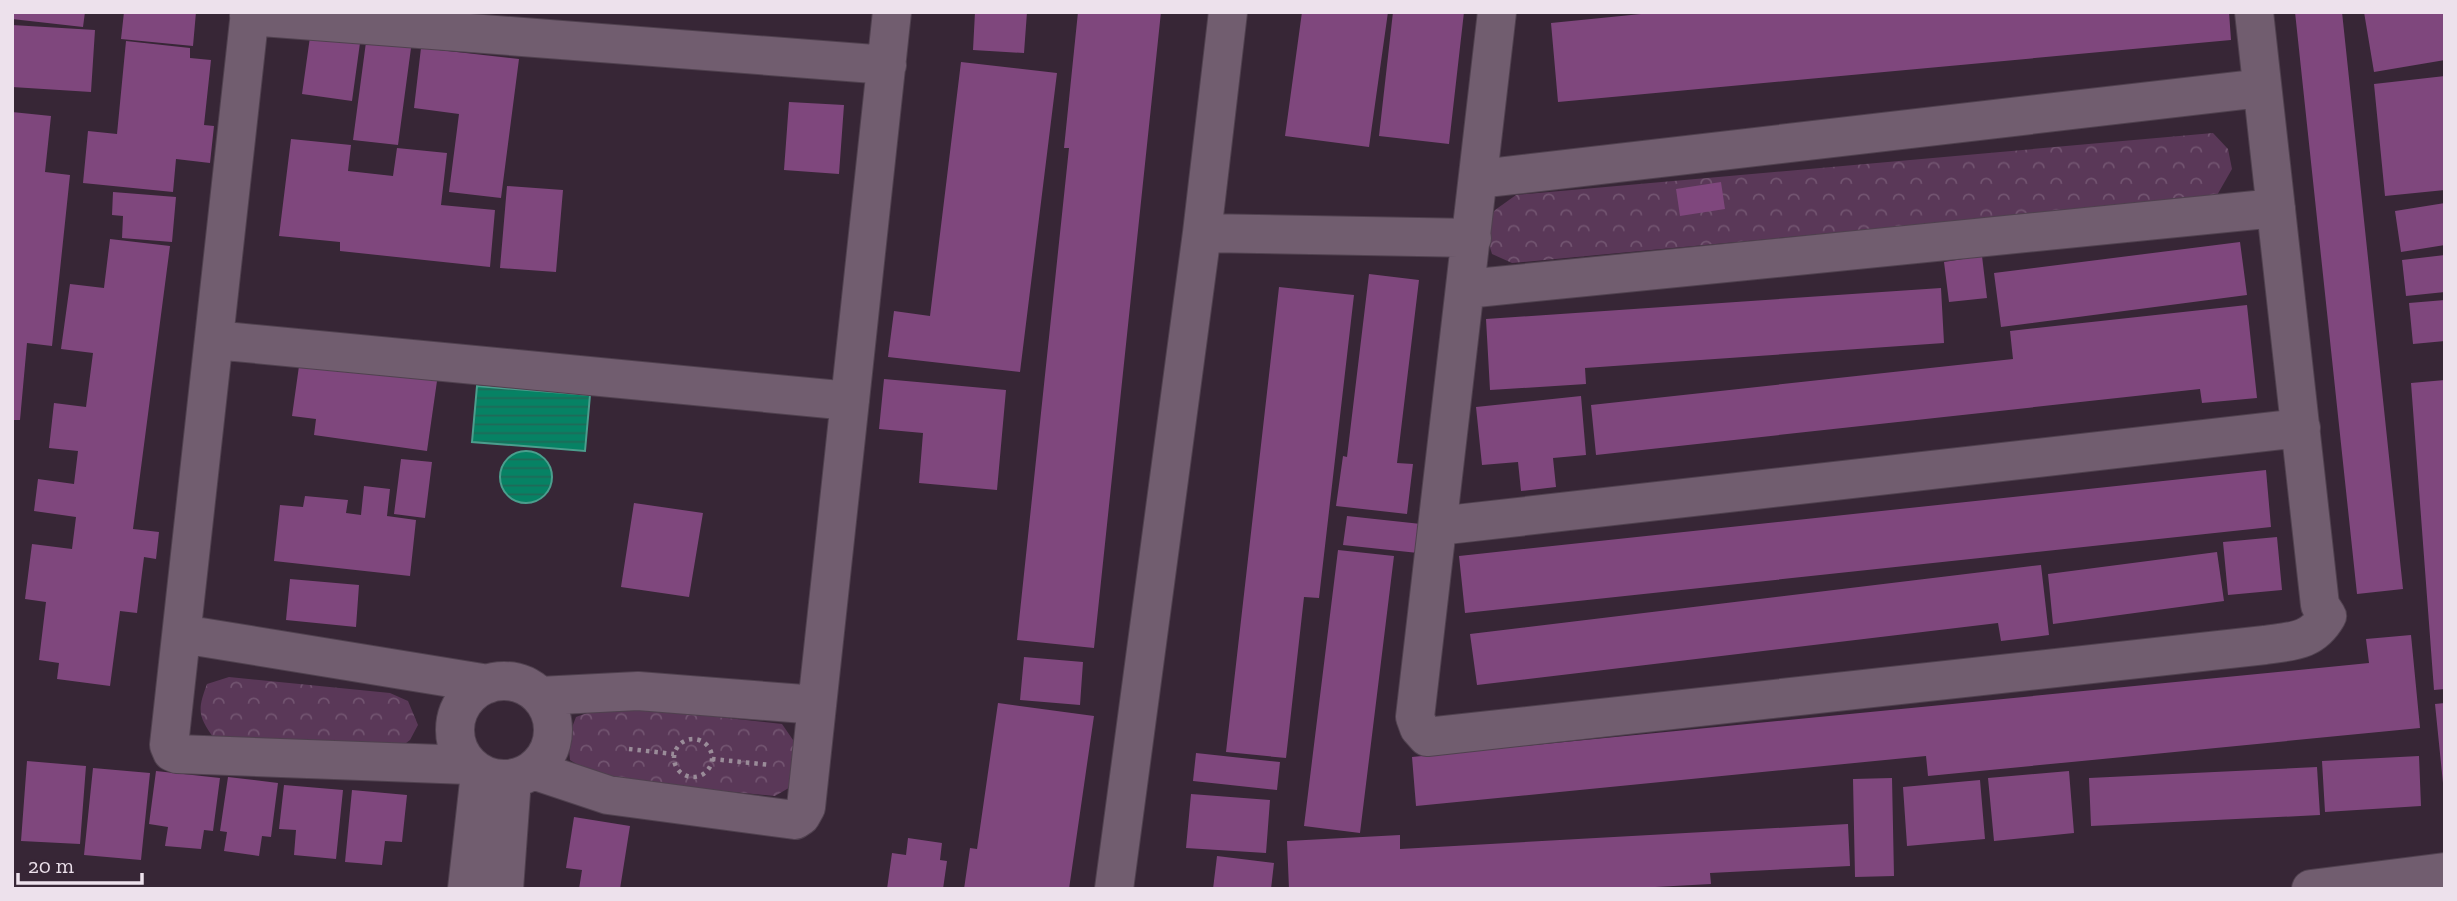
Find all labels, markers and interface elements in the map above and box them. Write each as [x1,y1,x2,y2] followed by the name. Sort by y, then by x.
[18,842,142,886] scale bar
[28,853,74,878] text: 20 m

